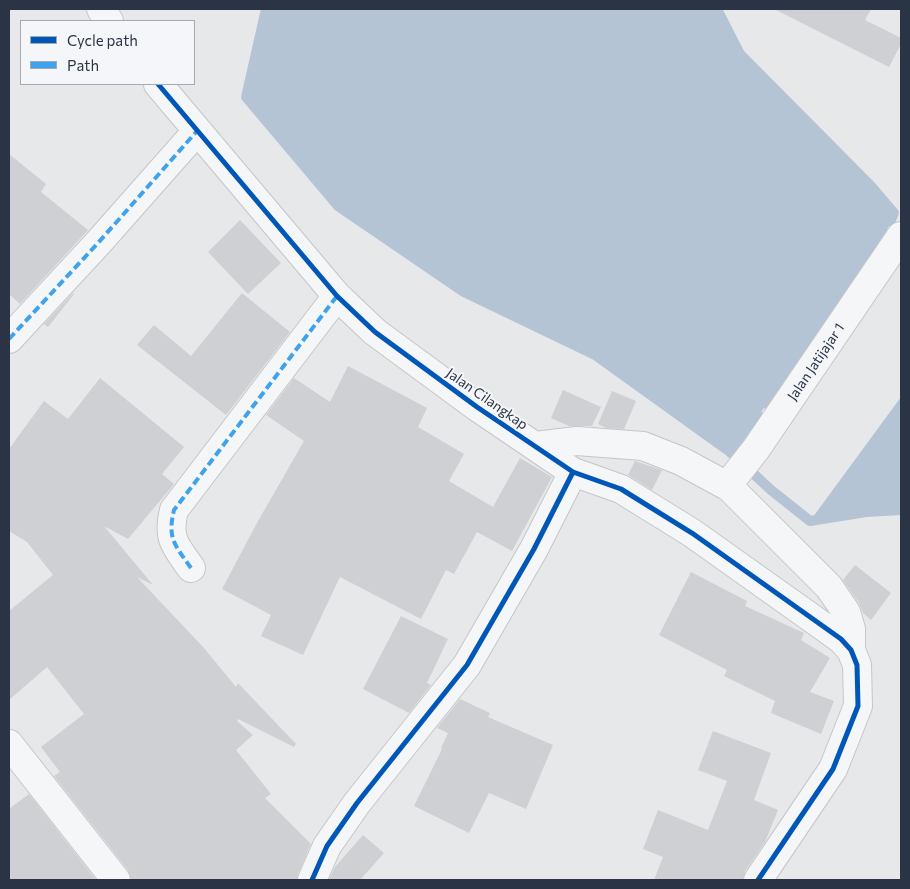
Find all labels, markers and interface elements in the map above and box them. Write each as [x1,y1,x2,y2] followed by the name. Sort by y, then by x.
[20,20,195,85] legend
[67,31,138,49] text: Cycle path
[67,56,99,74] text: Path
[784,320,848,404] street label: Jalan Jatijajar 1
[443,365,531,433] street label: Jalan Cilangkap

